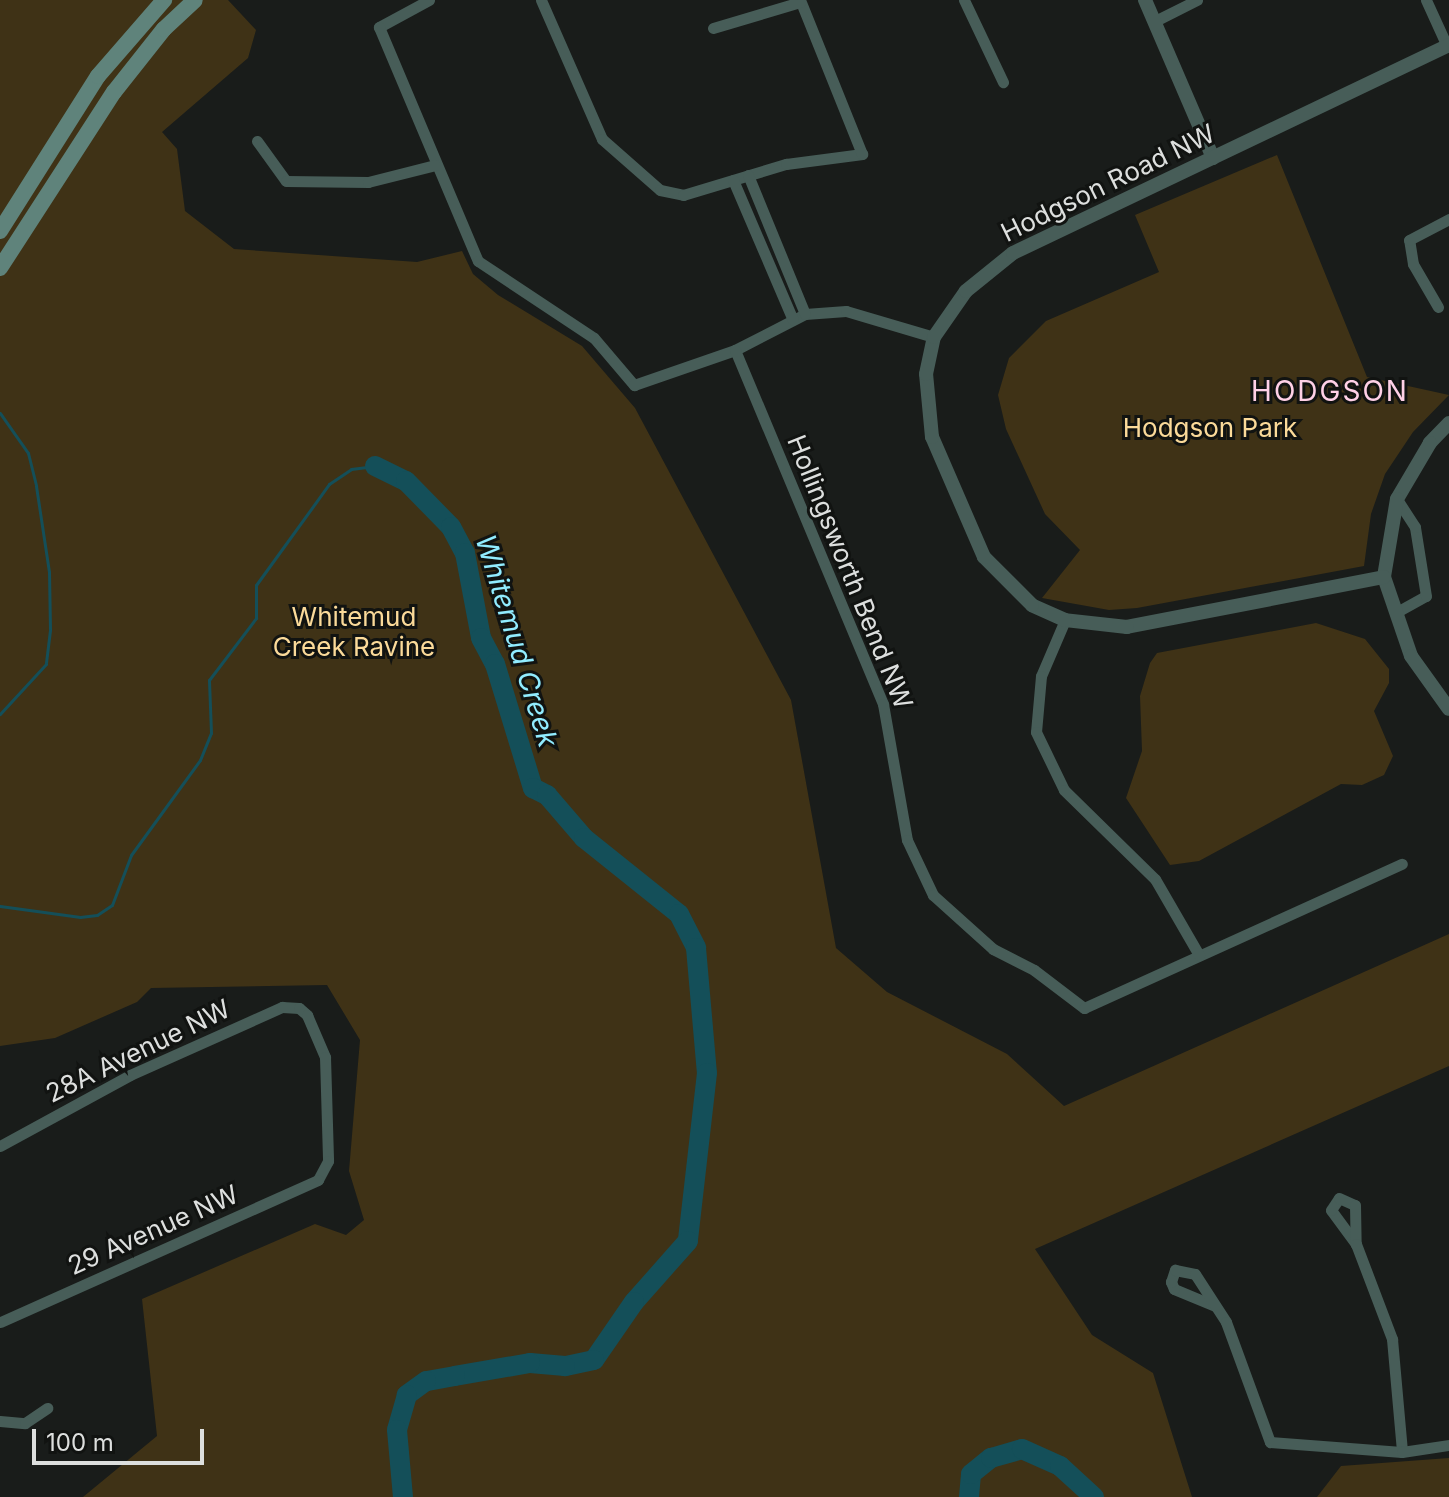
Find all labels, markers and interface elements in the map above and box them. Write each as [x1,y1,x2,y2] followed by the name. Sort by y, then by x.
[996,118,1220,248] street label: Hodgson Road NW
[1251,374,1409,408] district label: HODGSON
[1123,412,1297,444] park label: Hodgson Park
[781,431,919,713] street label: Hollingsworth Bend NW
[469,531,565,751] water label: Whitemud Creek
[273,601,435,662] park label: Whitemud Creek Ravine
[41,993,235,1109] street label: 28A Avenue NW
[63,1179,243,1281] street label: 29 Avenue NW
[36,1413,208,1463] scale bar
[46,1428,114,1457] text: 100 m

